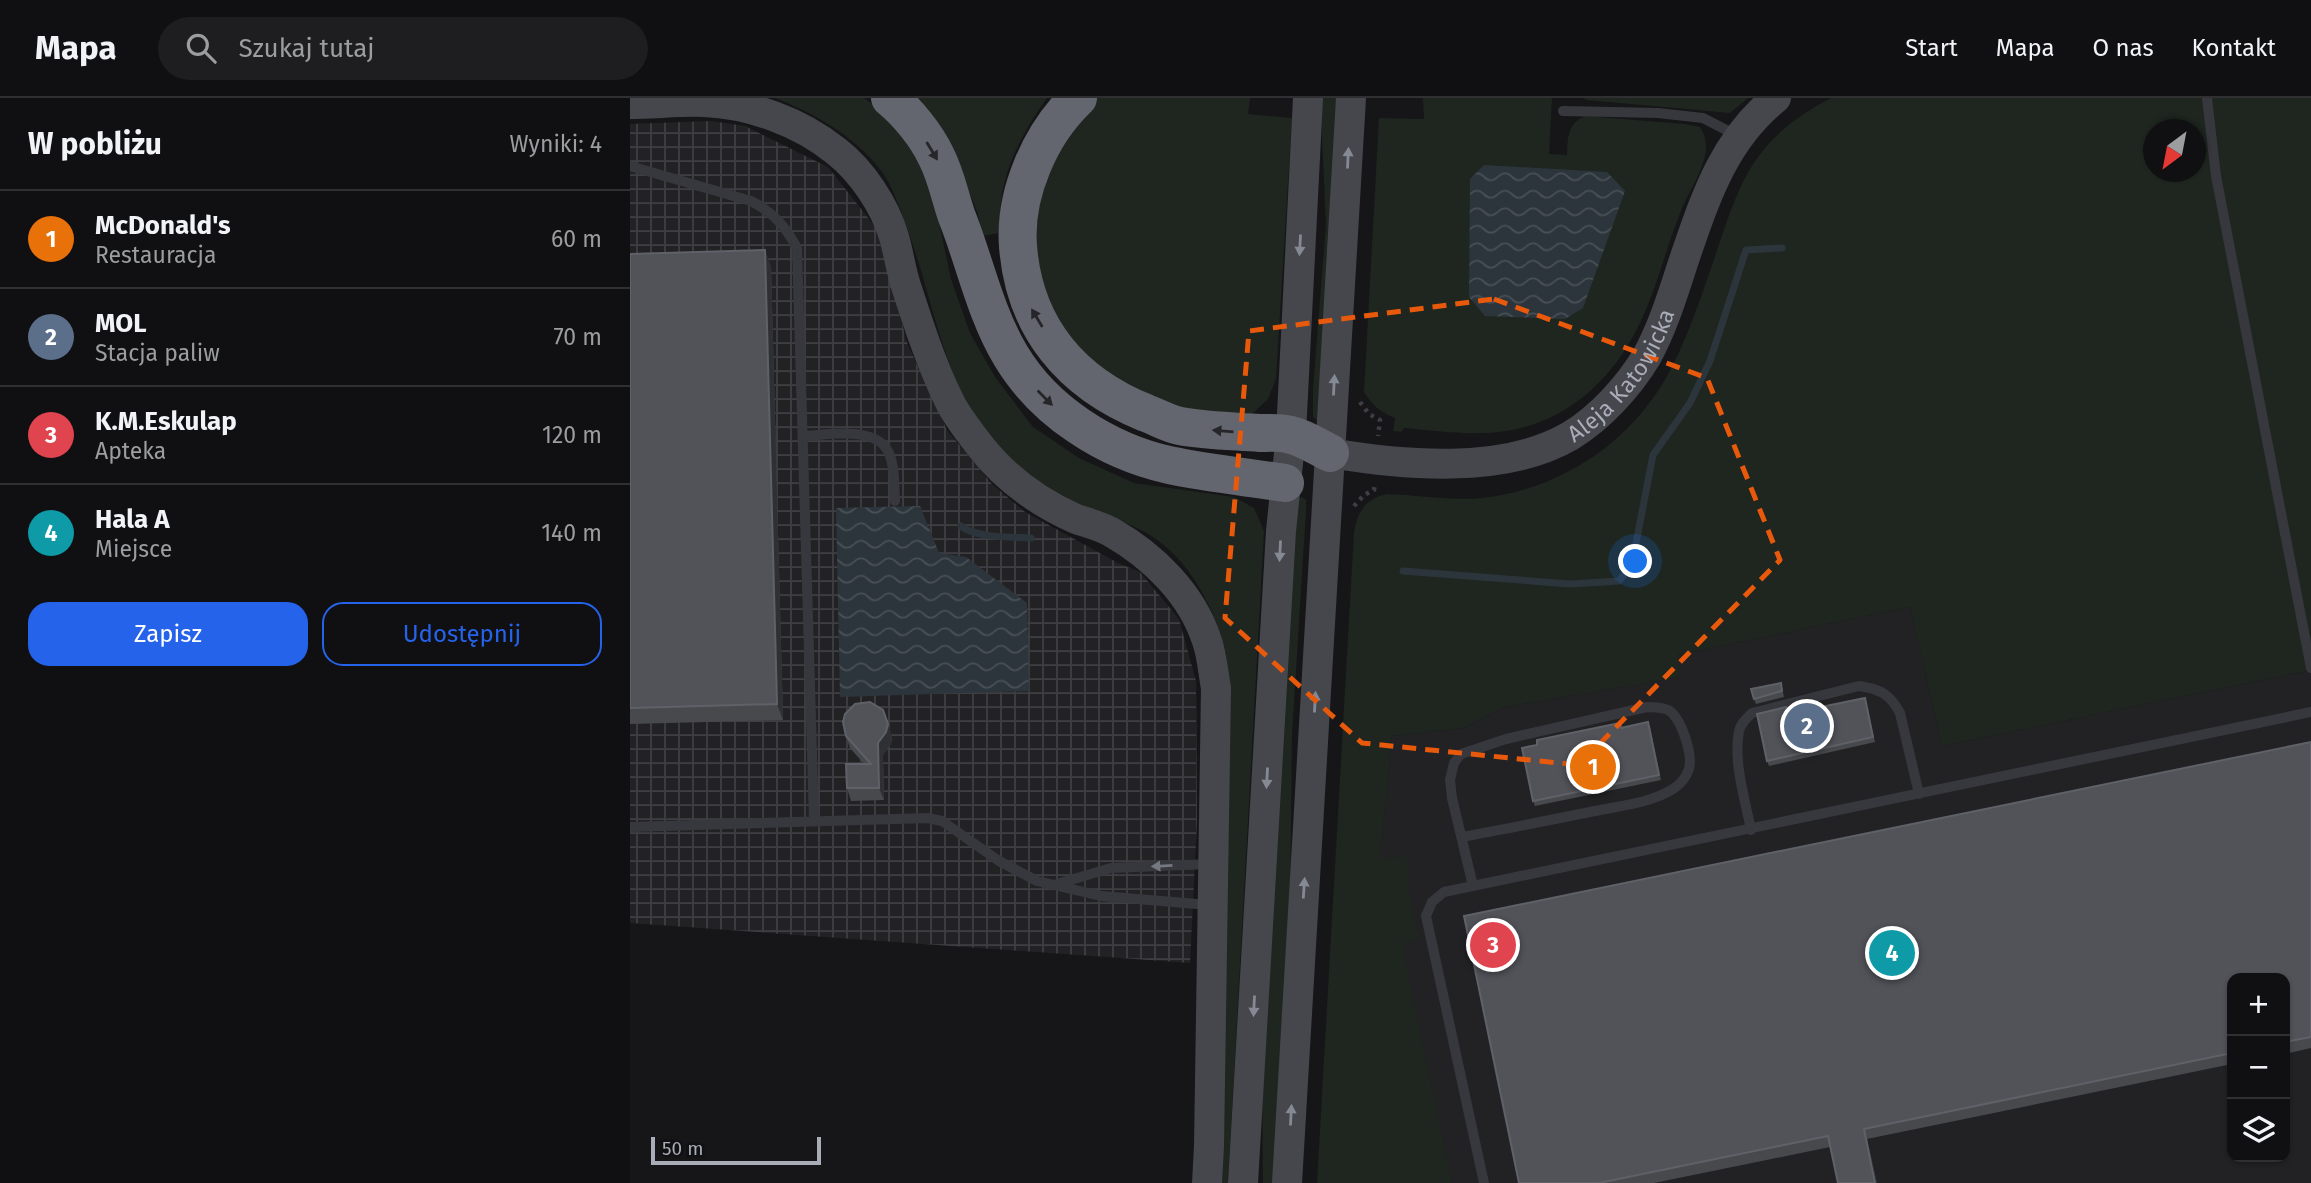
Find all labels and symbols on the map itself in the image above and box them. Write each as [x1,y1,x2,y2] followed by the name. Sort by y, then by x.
[2143,119,2206,182] north arrow
[926,142,938,161] one-way arrow
[1342,147,1353,169] one-way arrow
[1294,234,1305,256] one-way arrow
[1562,305,1680,448] street label: Aleja Katowicka
[1031,309,1043,328] one-way arrow
[1328,374,1339,396] one-way arrow
[1036,389,1053,405] one-way arrow
[1212,425,1234,436] one-way arrow
[1274,541,1285,563] one-way arrow
[1618,544,1652,578] your location
[1310,691,1321,713] one-way arrow
[1784,700,1830,752] pin: 2
[1570,741,1616,793] pin: 1
[1261,768,1272,790] one-way arrow
[1151,861,1173,872] one-way arrow
[1299,877,1310,899] one-way arrow
[1470,919,1516,971] pin: 3
[1869,927,1915,979] pin: 4
[1248,995,1259,1017] one-way arrow
[1286,1104,1297,1126] one-way arrow
[651,1134,821,1166] scale bar

